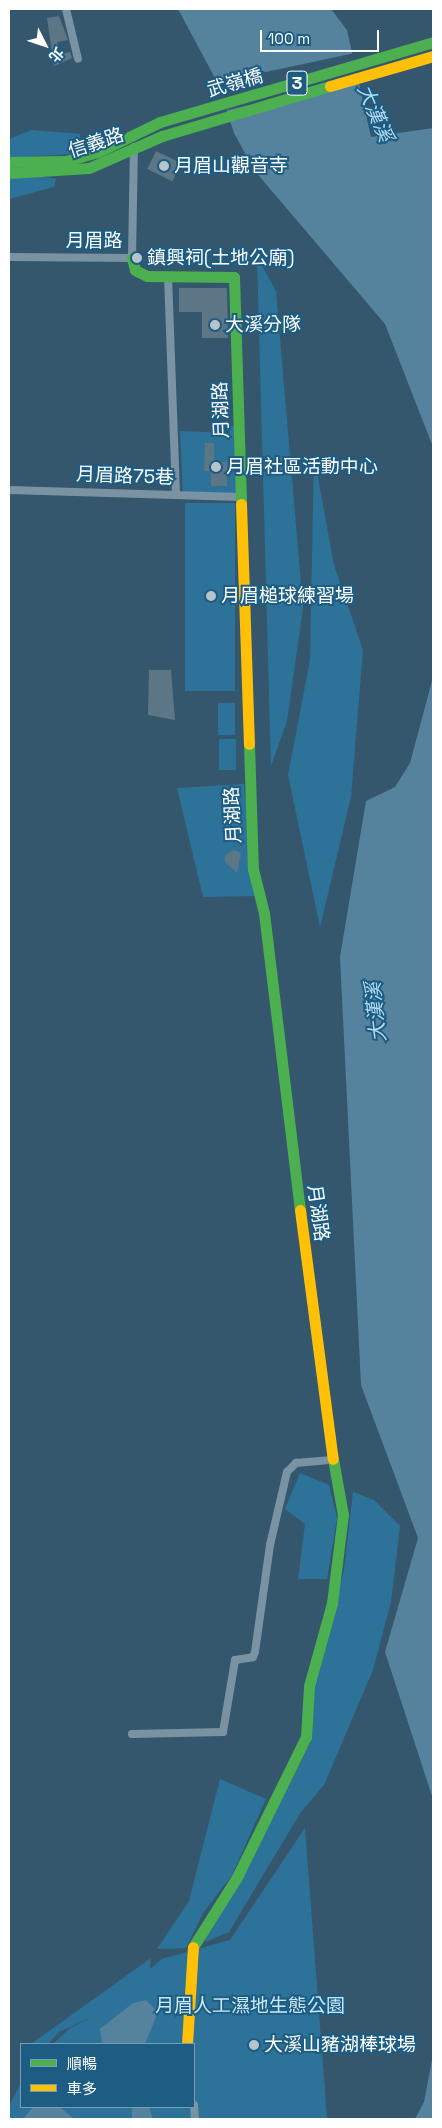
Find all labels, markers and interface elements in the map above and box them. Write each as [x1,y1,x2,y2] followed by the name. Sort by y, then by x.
[20,20,70,70] north arrow
[262,20,381,52] scale bar
[268,29,310,48] text: 100 m
[45,44,68,66] text: 北
[204,64,266,102] street label: 武嶺橋
[286,68,308,99] road number: 3
[352,81,398,145] water label: 大漢溪
[65,123,127,163] street label: 信義路
[174,155,288,177] place label: 月眉山觀音寺
[158,160,170,172] marker: 月眉山觀音寺
[66,230,122,252] street label: 月眉路
[147,247,294,269] place label: 鎮興祠(土地公廟)
[131,252,143,264] marker: 鎮興祠(土地公廟)
[225,314,301,336] place label: 大溪分隊
[209,319,221,331] marker: 大溪分隊
[209,381,233,439] street label: 月湖路
[226,456,378,478] place label: 月眉社區活動中心
[210,461,222,473] marker: 月眉社區活動中心
[76,463,174,489] street label: 月眉路75巷
[221,585,354,607] place label: 月眉槌球練習場
[205,590,217,602] marker: 月眉槌球練習場
[220,786,246,844] street label: 月湖路
[361,981,391,1043] water label: 大漢溪
[303,1183,333,1243] street label: 月湖路
[155,1995,345,2017] park label: 月眉人工濕地生態公園
[264,2034,416,2056] place label: 大溪山豬湖棒球場
[248,2039,260,2051] marker: 大溪山豬湖棒球場
[20,2043,195,2108] legend
[67,2054,97,2073] text: 順暢
[67,2079,97,2098] text: 車多

